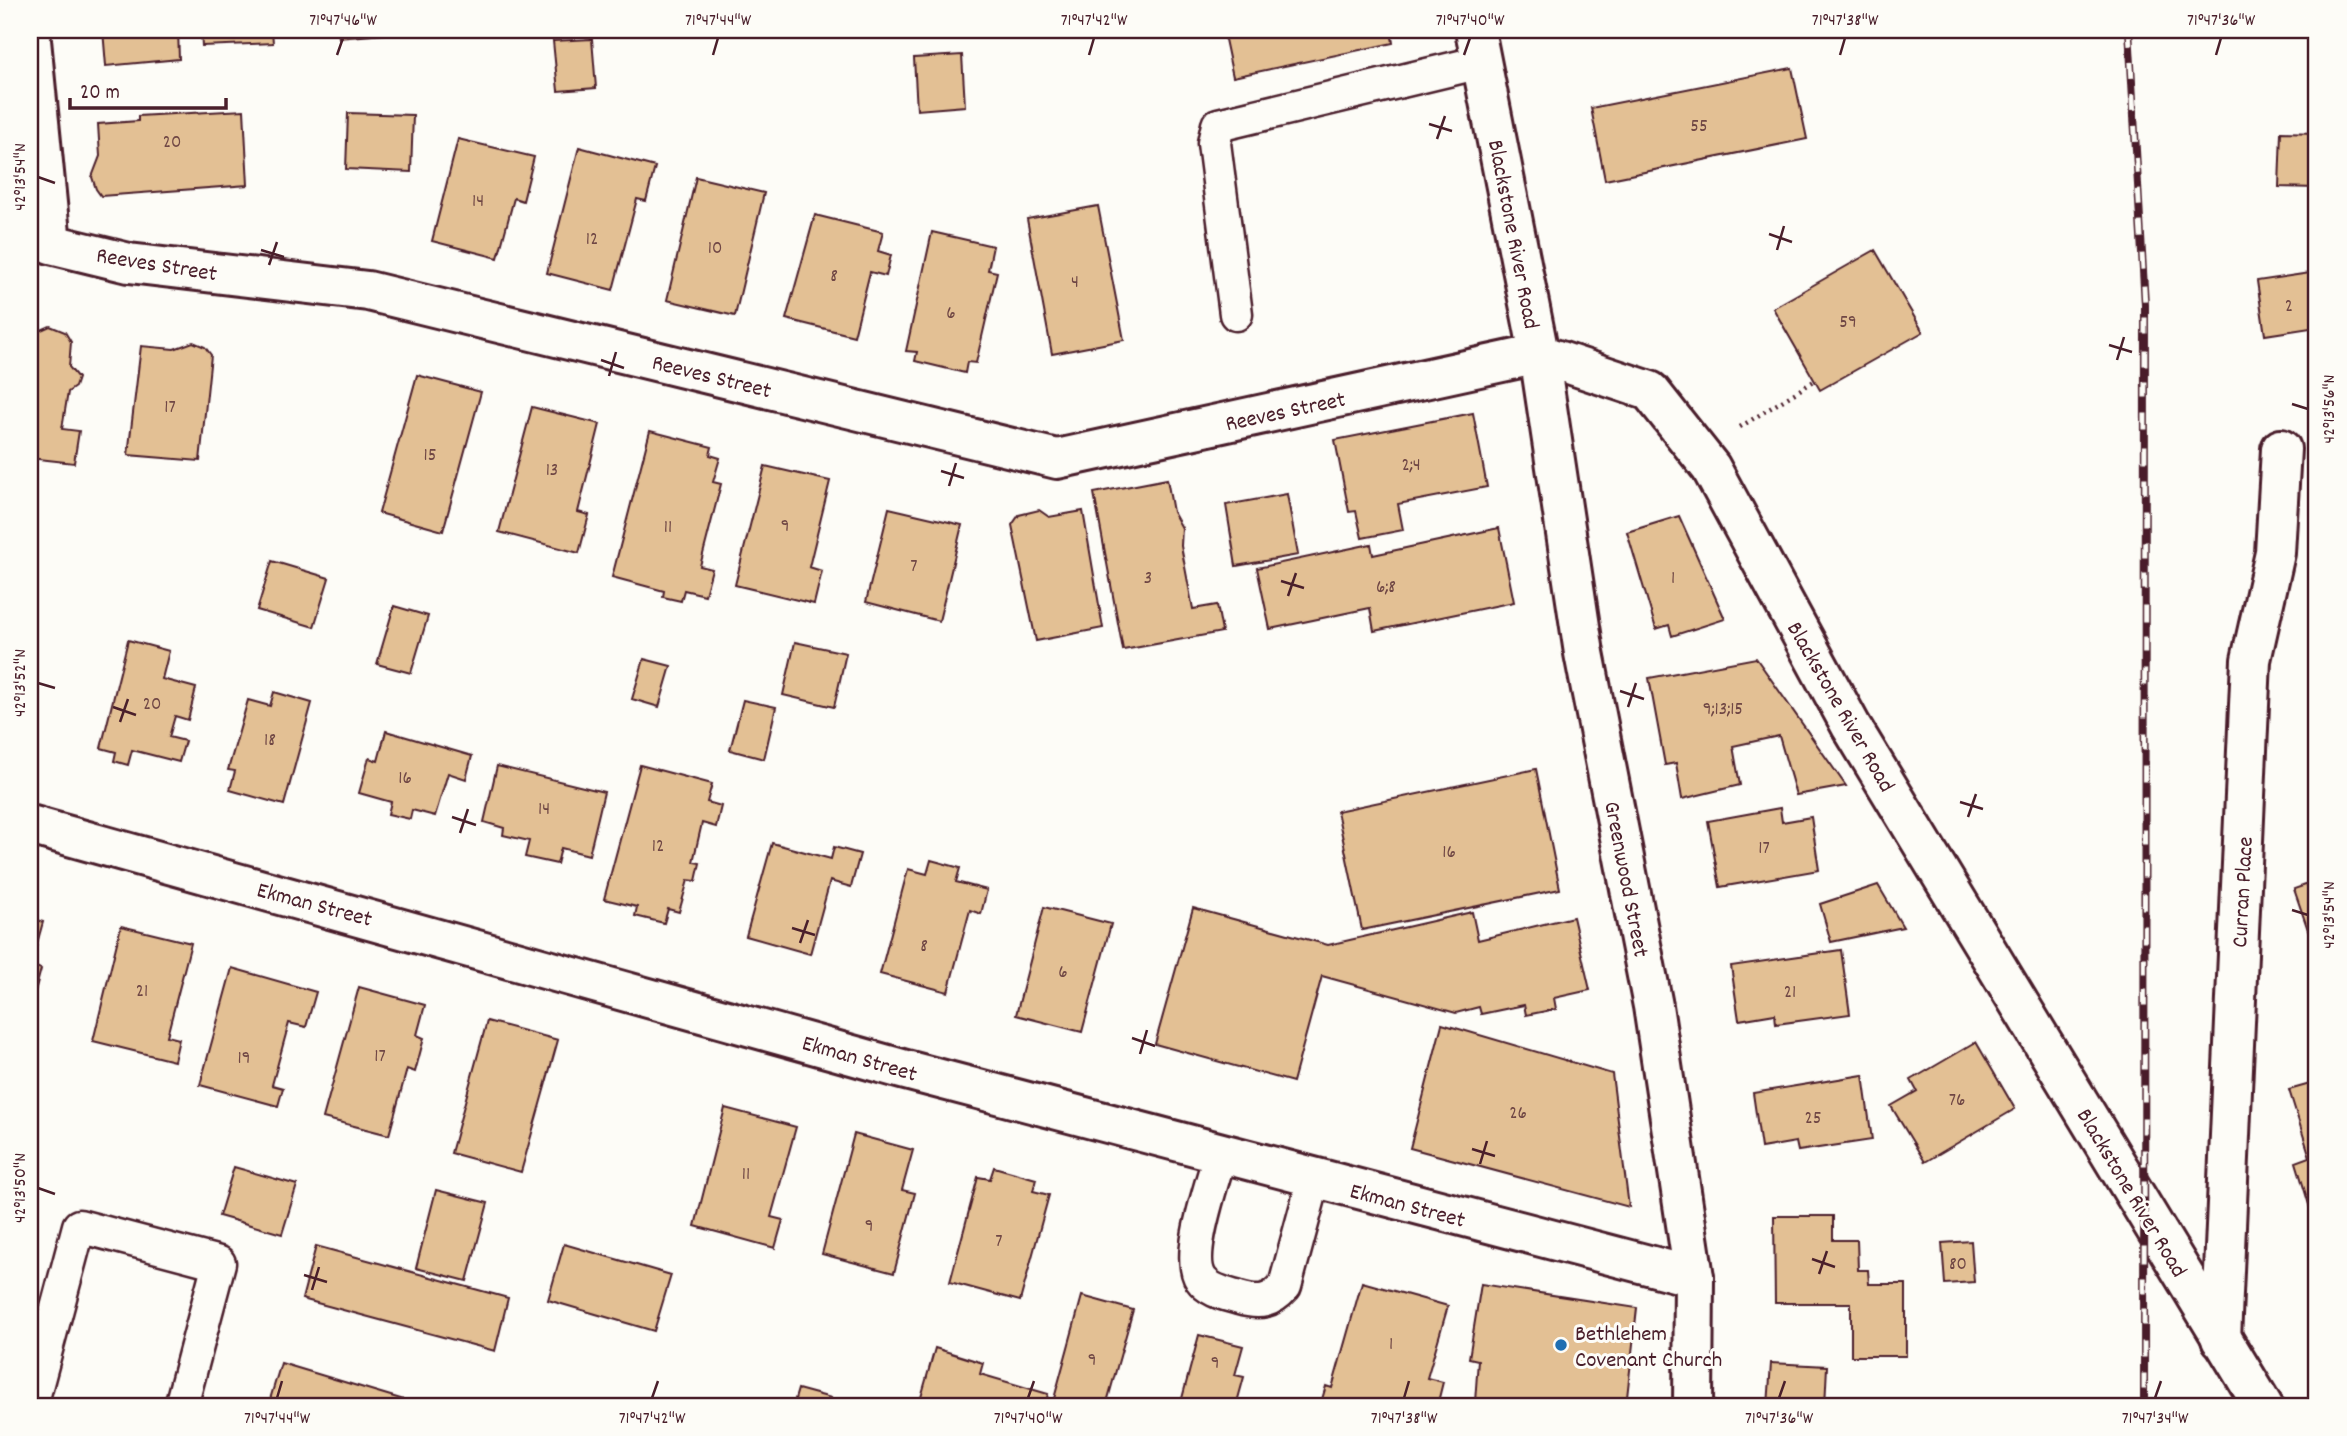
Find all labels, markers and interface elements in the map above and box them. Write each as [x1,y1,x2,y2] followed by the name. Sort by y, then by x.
[309,9,377,34] text: 71°47'46"W
[685,9,752,34] text: 71°47'44"W
[1061,9,1128,34] text: 71°47'42"W
[1436,9,1505,34] text: 71°47'40"W
[1812,9,1879,34] text: 71°47'38"W
[2187,9,2256,34] text: 71°47'36"W
[70,66,226,110] scale bar
[80,79,120,109] text: 20 m
[1690,114,1708,141] house number: 55
[163,130,181,157] house number: 20
[1477,137,1546,332] street label: Blackstone River Road
[9,143,34,211] text: 42°13'54"N
[472,189,484,216] house number: 14
[586,227,598,254] house number: 12
[708,236,722,263] house number: 10
[94,241,219,292] street label: Reeves Street
[830,264,838,291] house number: 8
[1071,270,1079,297] house number: 4
[2285,294,2293,321] house number: 2
[946,301,956,328] house number: 6
[1839,310,1857,337] house number: 59
[648,348,774,409] street label: Reeves Street
[2318,374,2343,444] text: 42°13'56"N
[1223,385,1349,442] street label: Reeves Street
[164,395,176,422] house number: 17
[424,443,436,470] house number: 15
[1401,453,1421,480] house number: 2;4
[546,458,558,485] house number: 13
[781,514,789,541] house number: 9
[664,515,672,542] house number: 11
[910,554,918,581] house number: 7
[1144,566,1152,593] house number: 3
[1671,566,1675,593] house number: 1
[1376,575,1396,602] house number: 6;8
[1777,616,1901,799] street label: Blackstone River Road
[9,649,34,717] text: 42°13'52"N
[143,692,161,719] house number: 20
[1703,697,1743,724] house number: 9;13;15
[264,728,276,755] house number: 18
[398,766,412,793] house number: 16
[538,797,550,824] house number: 14
[1593,799,1656,960] street label: Greenwood Street
[652,834,664,861] house number: 12
[1758,836,1770,863] house number: 17
[2225,836,2264,949] street label: Curran Place
[1442,840,1456,867] house number: 16
[253,875,375,938] street label: Ekman Street
[2318,881,2343,949] text: 42°13'54"N
[920,934,928,961] house number: 8
[1058,960,1068,987] house number: 6
[136,979,148,1006] house number: 21
[1784,980,1796,1007] house number: 21
[798,1028,920,1093] street label: Ekman Street
[374,1044,386,1071] house number: 17
[238,1046,250,1073] house number: 19
[1949,1088,1965,1115] house number: 76
[1509,1101,1527,1128] house number: 26
[2066,1103,2194,1285] street label: Blackstone River Road
[1804,1106,1822,1133] house number: 25
[9,1153,34,1223] text: 42°13'50"N
[742,1162,750,1189] house number: 11
[1346,1176,1468,1239] street label: Ekman Street
[865,1214,873,1241] house number: 9
[995,1229,1003,1256] house number: 7
[1949,1252,1967,1279] house number: 80
[1575,1319,1722,1378] place label: Bethlehem Covenant Church
[1389,1332,1393,1359] house number: 1
[1553,1337,1569,1353] marker: Bethlehem Covenant Church
[1088,1348,1096,1375] house number: 9
[1211,1351,1219,1378] house number: 9
[244,1407,311,1432] text: 71°47'44"W
[619,1407,686,1432] text: 71°47'42"W
[994,1407,1063,1432] text: 71°47'40"W
[1371,1407,1438,1432] text: 71°47'38"W
[1745,1407,1814,1432] text: 71°47'36"W
[2122,1407,2189,1432] text: 71°47'34"W

